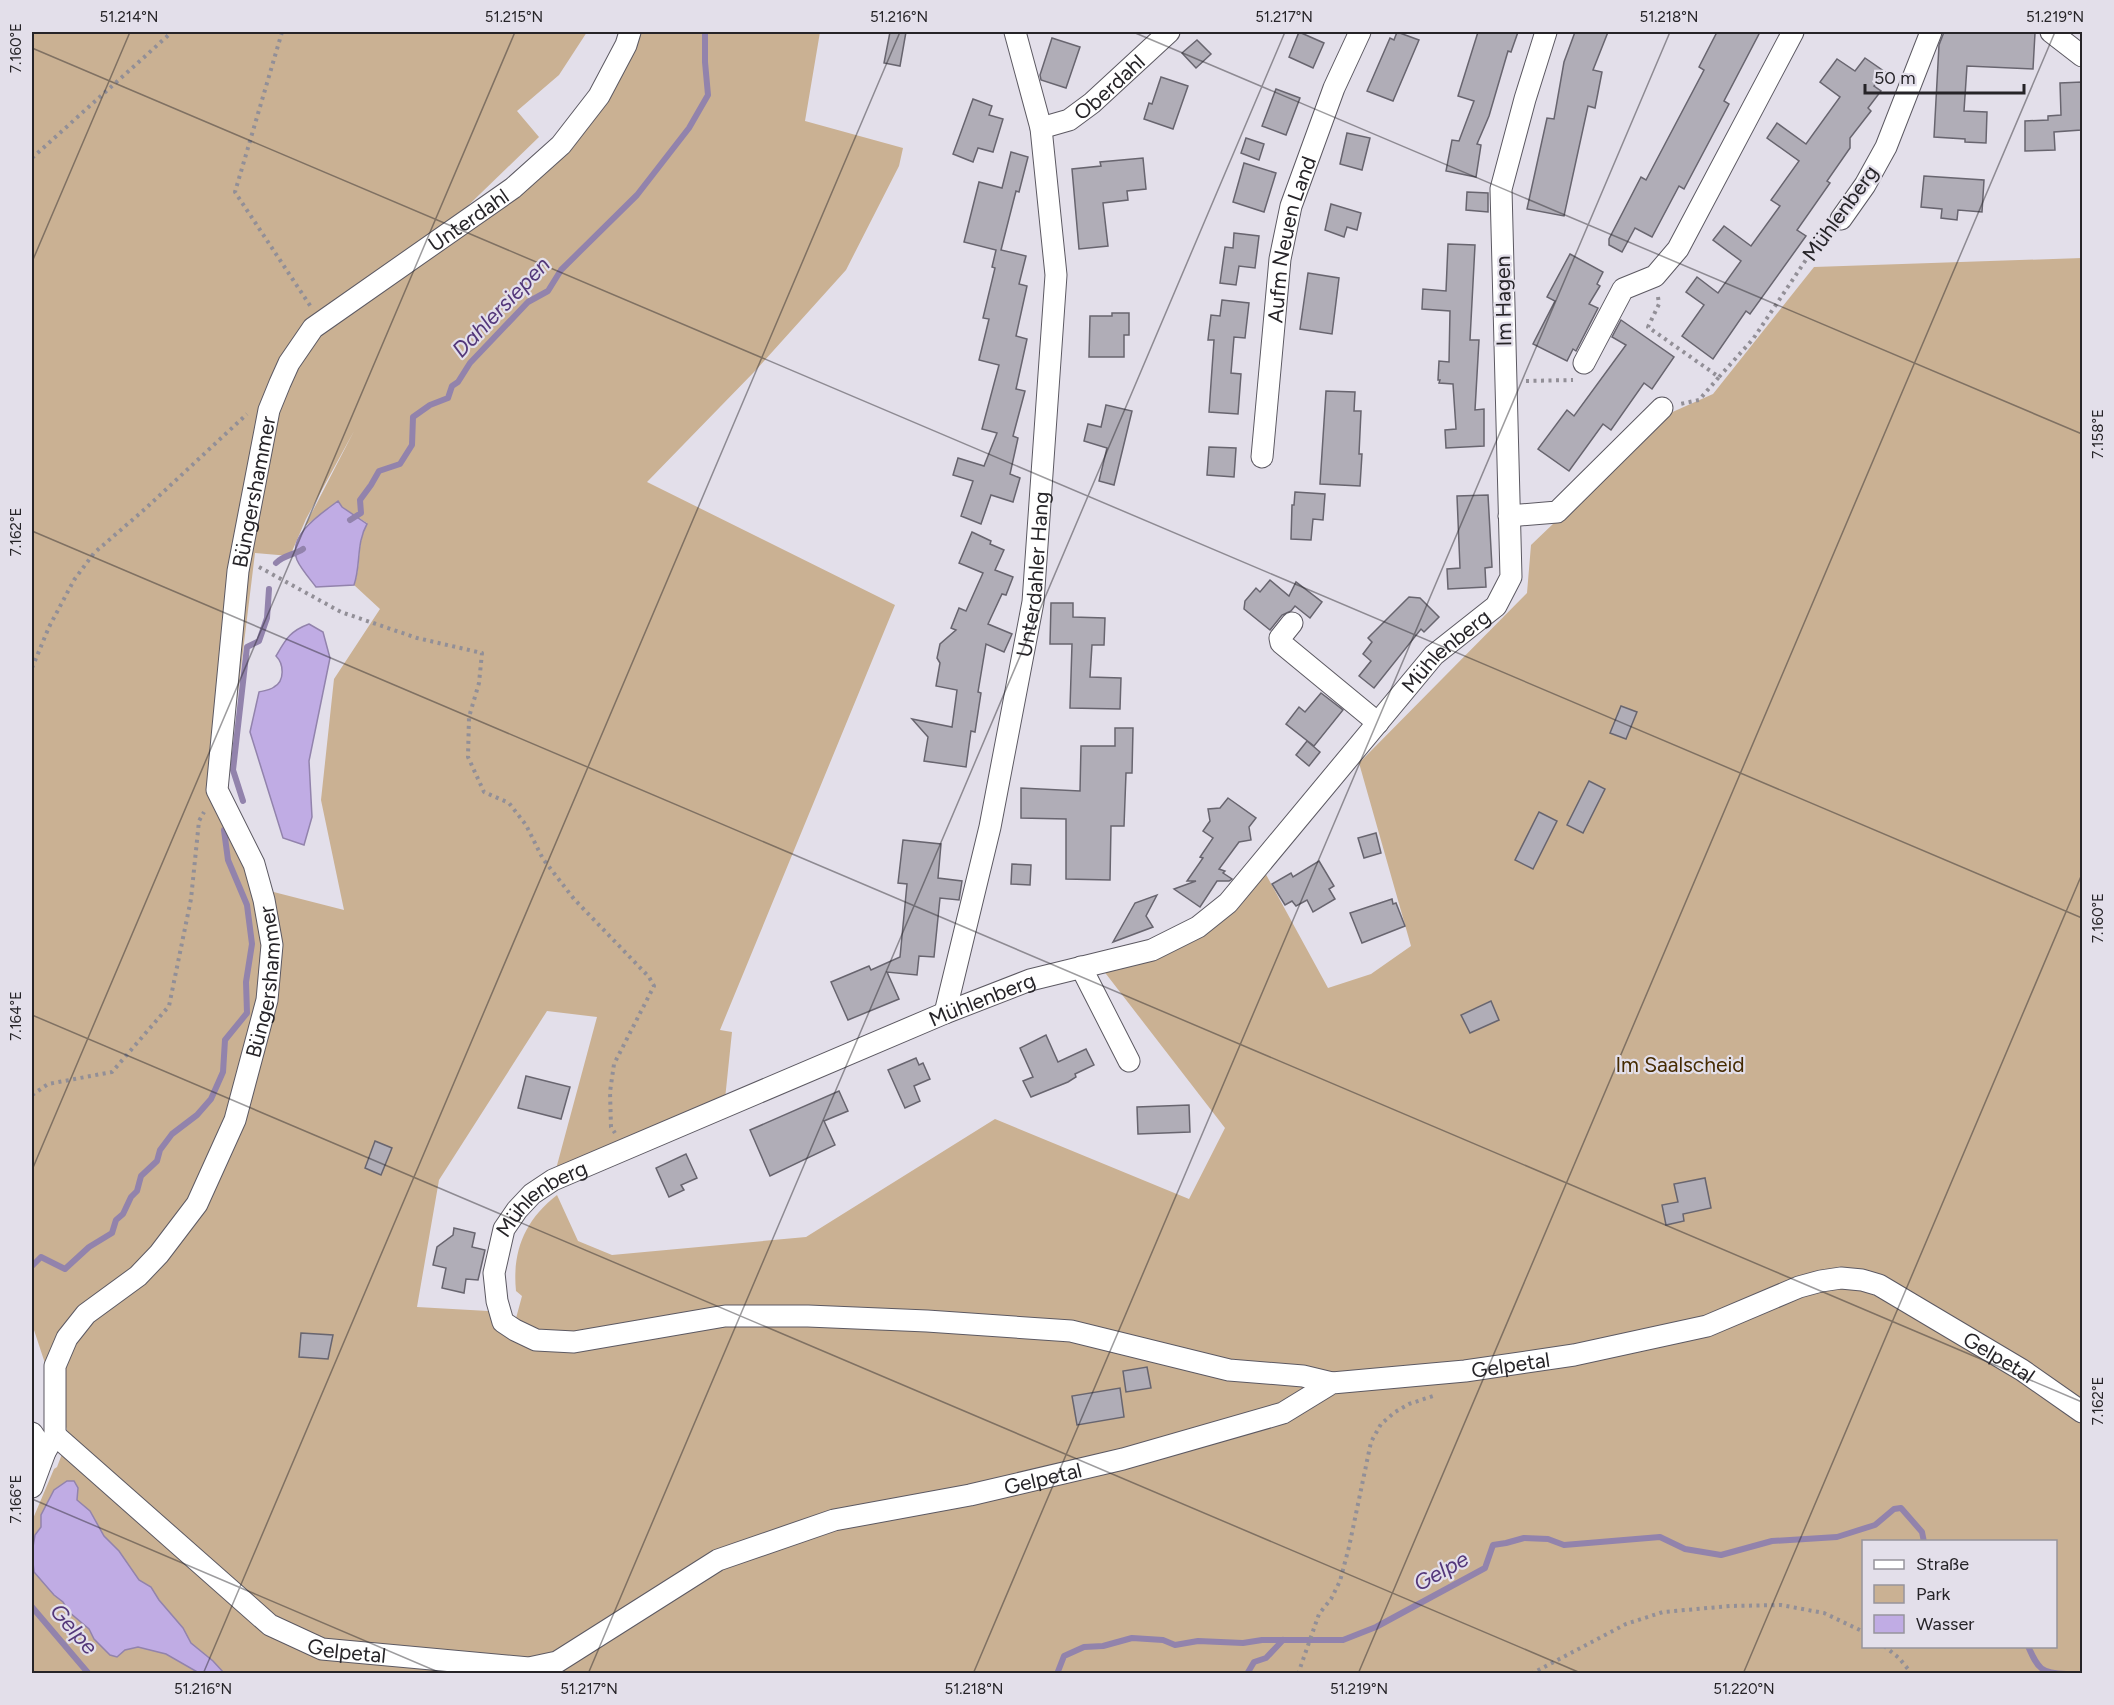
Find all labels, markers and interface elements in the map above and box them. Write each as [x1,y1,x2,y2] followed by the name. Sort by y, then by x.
[100,8,158,26] text: 51.214°N
[485,8,543,26] text: 51.215°N
[870,8,928,26] text: 51.216°N
[1255,8,1313,26] text: 51.217°N
[1640,8,1698,26] text: 51.218°N
[2026,8,2084,26] text: 51.219°N
[7,23,25,73] text: 7.160°E
[1068,49,1149,125] street label: Oberdahl
[1865,57,2024,95] scale bar
[1874,67,1916,89] text: 50 m
[1262,153,1321,324] street label: Aufm Neuen Land
[1797,160,1883,266] street label: Mühlenberg
[423,183,513,256] street label: Unterdahl
[446,251,556,363] water label: Dahlersiepen
[1490,255,1516,347] street label: Im Hagen
[2089,409,2107,459] text: 7.158°E
[226,414,280,569] street label: Büngershammer
[1010,490,1053,659] street label: Unterdahler Hang
[7,508,25,556] text: 7.162°E
[1396,603,1495,697] street label: Mühlenberg
[2089,893,2107,943] text: 7.160°E
[240,904,285,1060] street label: Büngershammer
[925,967,1039,1031] street label: Mühlenberg
[7,991,25,1041] text: 7.164°E
[1615,1052,1745,1077] park label: Im Saalscheid
[490,1155,591,1241] street label: Mühlenberg
[1959,1326,2040,1388] street label: Gelpetal
[1470,1346,1552,1382] street label: Gelpetal
[2089,1377,2107,1425] text: 7.162°E
[1001,1457,1084,1499] street label: Gelpetal
[7,1475,25,1523] text: 7.166°E
[1862,1540,2057,1648] legend
[1409,1545,1473,1597] water label: Gelpe
[1916,1553,1969,1575] text: Straße
[1916,1583,1951,1605] text: Park
[45,1598,103,1660] water label: Gelpe
[1916,1613,1974,1635] text: Wasser
[303,1631,387,1667] street label: Gelpetal
[174,1680,232,1698] text: 51.216°N
[560,1680,618,1698] text: 51.217°N
[945,1680,1003,1698] text: 51.218°N
[1330,1680,1388,1698] text: 51.219°N
[1713,1680,1775,1698] text: 51.220°N

